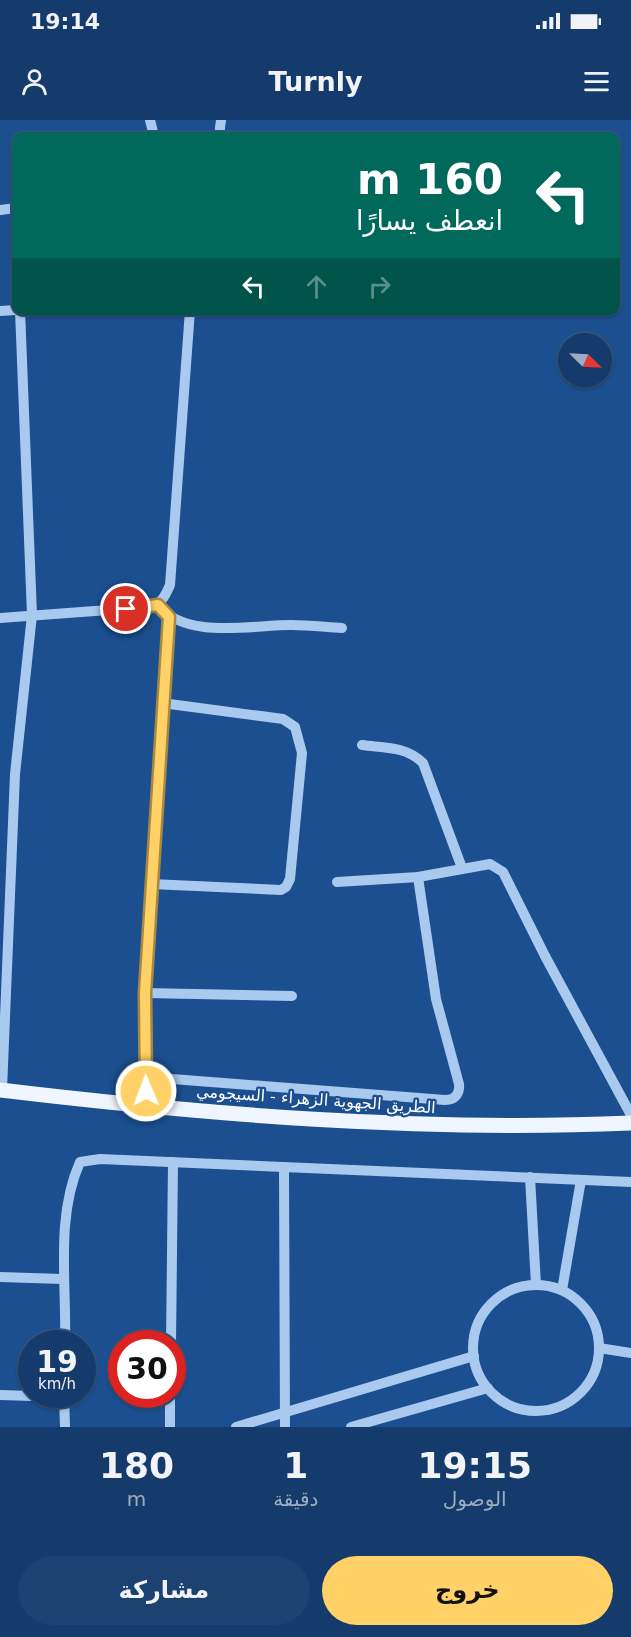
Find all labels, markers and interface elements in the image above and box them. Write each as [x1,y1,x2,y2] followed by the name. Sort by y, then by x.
[30,9,100,34] text: 19:14
[18,65,51,98] icon: person
[580,65,613,98] icon: menu
[268,66,363,97] text: Turnly
[357,155,503,204] text: 160 m
[524,156,602,234] icon: left
[356,205,503,236] text: انعطف يسارًا
[237,270,270,303] icon: left
[300,270,333,303] icon: ahead
[363,270,396,303] icon: right
[558,333,612,387] north arrow
[558,333,612,387] map controls
[100,583,151,634] pin
[109,592,142,625] icon: arrive
[114,1059,178,1123] position arrow
[196,1082,436,1118] street label: الطريق الجهوية الزهراء - السيجومي
[108,1330,186,1408] speed limit sign: 30
[36,1344,78,1379] text: 19
[38,1375,76,1393] text: km/h
[99,1445,174,1486] text: 180
[283,1445,308,1486] text: 1
[417,1445,532,1486] text: 19:15
[127,1487,146,1511] text: m
[273,1487,318,1511] text: دقيقة
[443,1487,507,1511] text: الوصول
[18,1556,310,1625] button: مشاركة
[322,1556,613,1625] button: خروج

